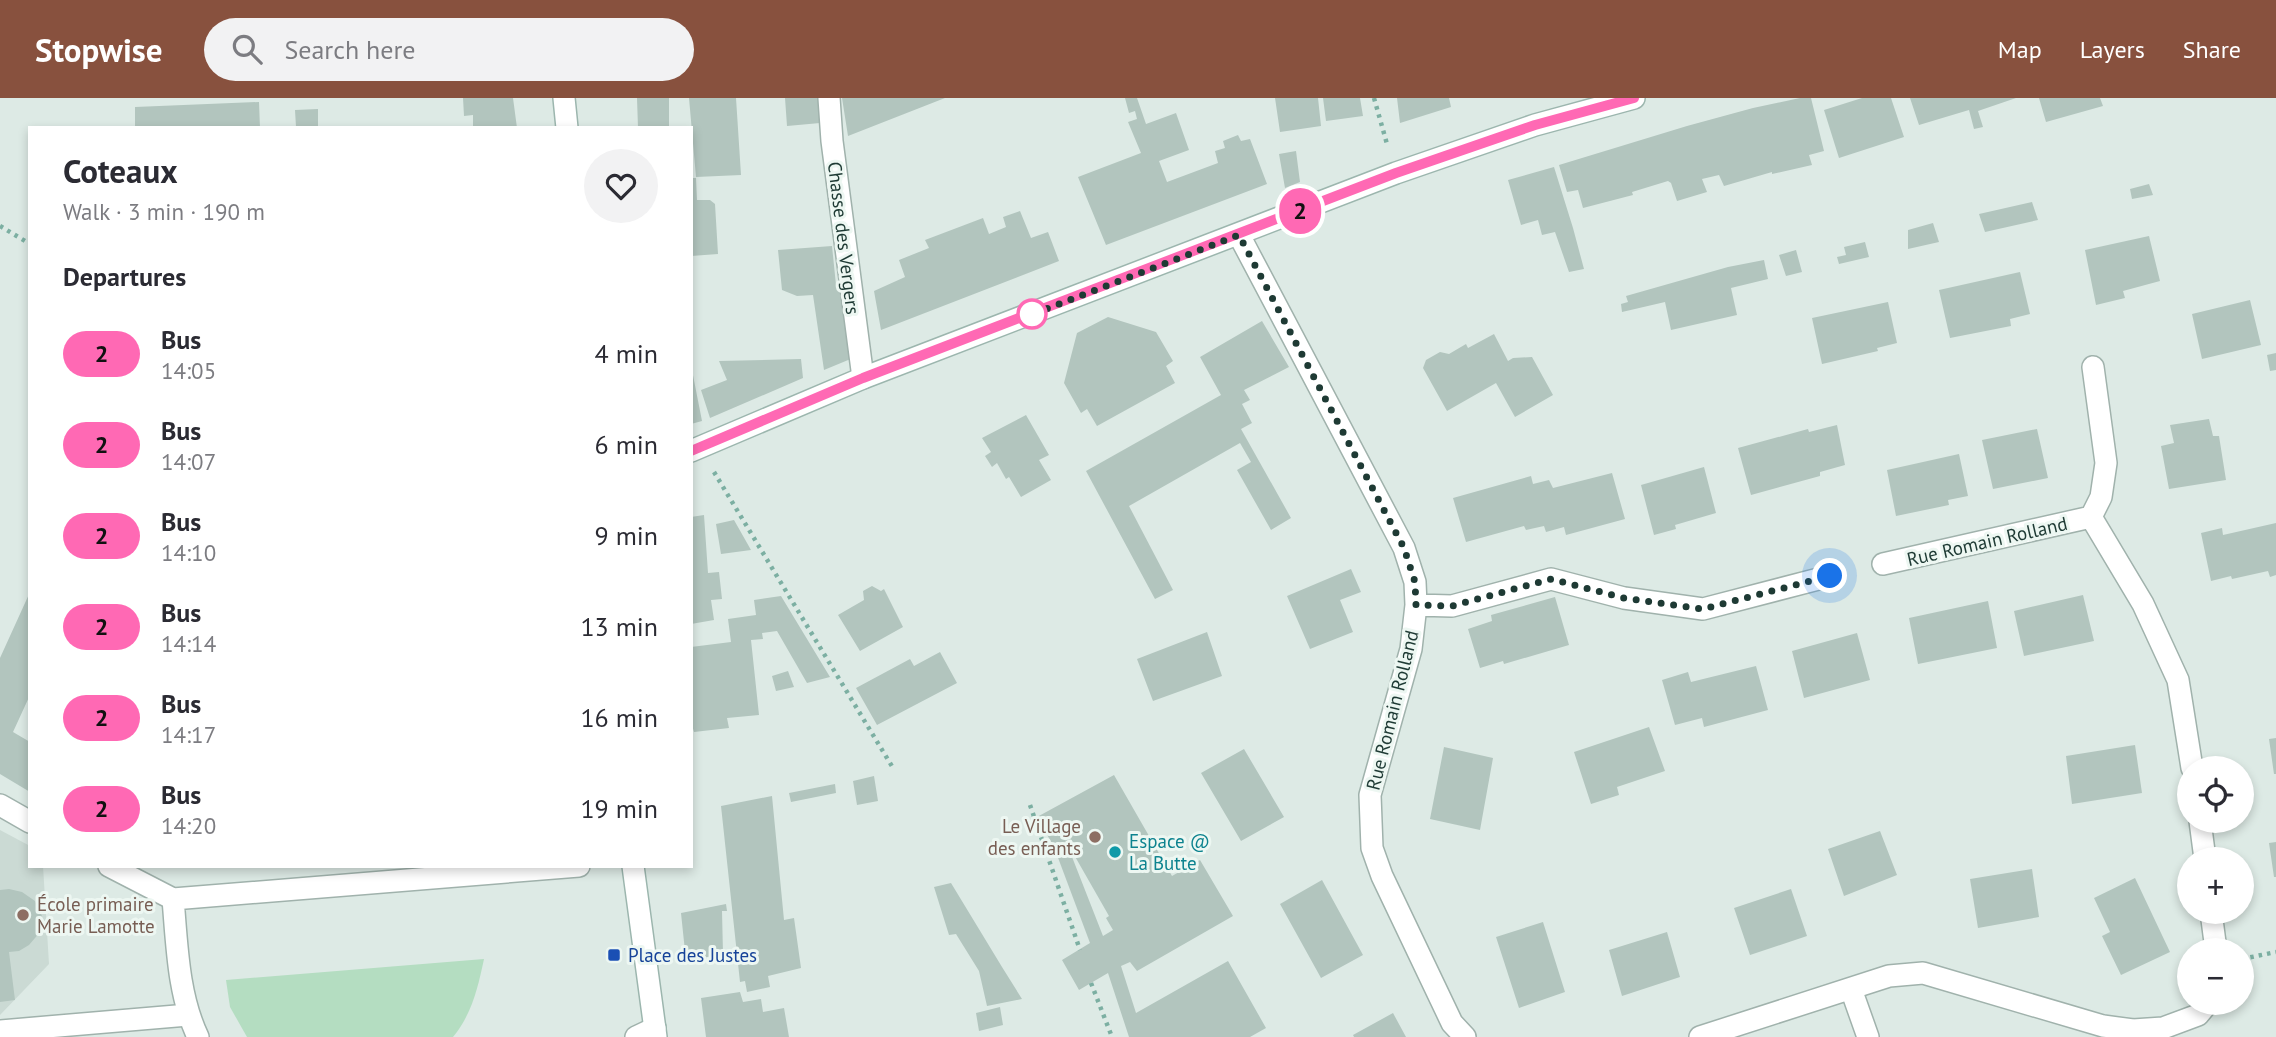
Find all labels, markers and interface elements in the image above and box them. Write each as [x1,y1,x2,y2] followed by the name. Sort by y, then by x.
[204,18,694,81] search box
[35,28,162,71] text: Stopwise
[228,30,266,68] icon: search
[284,33,416,66] text: Search here
[1998,34,2042,65] text: Map
[2080,34,2145,65] text: Layers
[2183,34,2241,65] text: Share
[63,149,178,192] text: Coteaux
[584,149,658,223] button: heart
[823,160,865,316] street label: Chasse des Vergers
[1277,188,1323,234] line badge: 2
[1293,195,1307,226] text: 2
[63,197,265,226] text: Walk · 3 min · 190 m
[63,260,186,293] text: Departures
[1017,299,1047,329] unlabelled marker
[161,323,201,356] text: Bus
[595,337,658,370] text: 4 min
[95,338,108,369] text: 2
[161,356,216,385] text: 14:05
[161,414,201,447] text: Bus
[595,428,658,461] text: 6 min
[95,429,108,460] text: 2
[161,447,216,476] text: 14:07
[161,505,201,538] text: Bus
[1905,511,2069,571] street label: Rue Romain Rolland
[595,519,658,552] text: 9 min
[95,520,108,551] text: 2
[161,538,216,567] text: 14:10
[1812,558,1847,593] your location
[161,596,201,629] text: Bus
[580,610,658,643] text: 13 min
[95,611,108,642] text: 2
[1361,628,1423,792] street label: Rue Romain Rolland
[161,629,216,658] text: 14:14
[161,687,201,720] text: Bus
[580,701,658,734] text: 16 min
[95,702,108,733] text: 2
[161,720,216,749] text: 14:17
[2177,756,2254,1015] map controls
[2177,756,2254,833] button: locate
[161,778,201,811] text: Bus
[580,792,658,825] text: 19 min
[95,793,108,824] text: 2
[161,811,216,840] text: 14:20
[988,814,1081,860] place label: Le Village des enfants
[1087,829,1103,845] marker: Le Village des enfants
[1129,829,1210,875] place label: Espace @ La Butte
[1107,844,1123,860] marker: Espace @ La Butte
[2177,847,2254,924] button: +
[37,892,155,938] place label: École primaire Marie Lamotte
[15,907,31,923] marker: École primaire Marie Lamotte
[2177,938,2254,1015] button: −
[628,943,757,967] place label: Place des Justes
[606,947,622,963] marker: Place des Justes

